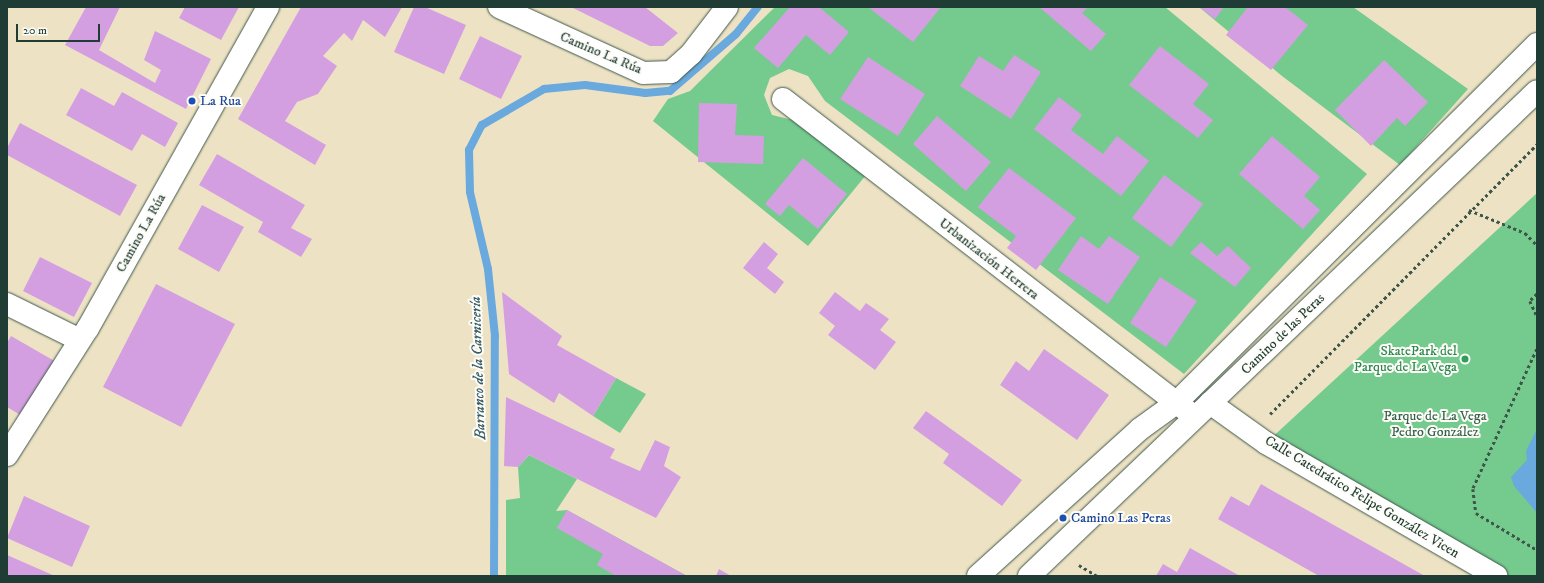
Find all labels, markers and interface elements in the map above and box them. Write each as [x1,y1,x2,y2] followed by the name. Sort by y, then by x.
[18,16,102,42] scale bar
[23,23,47,38] text: 20 m
[557,28,645,78] street label: Camino La Rúa
[200,93,241,109] place label: La Rua
[187,96,197,106] marker: La Rua
[112,191,170,275] street label: Camino La Rúa
[936,215,1042,303] street label: Urbanización Herrera
[1238,290,1328,378] street label: Camino de las Peras
[467,296,489,440] water label: Barranco de la Carnicería
[1354,343,1457,376] place label: SkatePark del Parque de La Vega
[1460,354,1470,364] marker: SkatePark del Parque de La Vega
[1383,408,1487,440] park label: Parque de La Vega Pedro González
[1262,432,1462,562] street label: Calle Catedrático Felipe González Vicen
[1071,510,1171,526] place label: Camino Las Peras
[1058,513,1068,523] marker: Camino Las Peras

